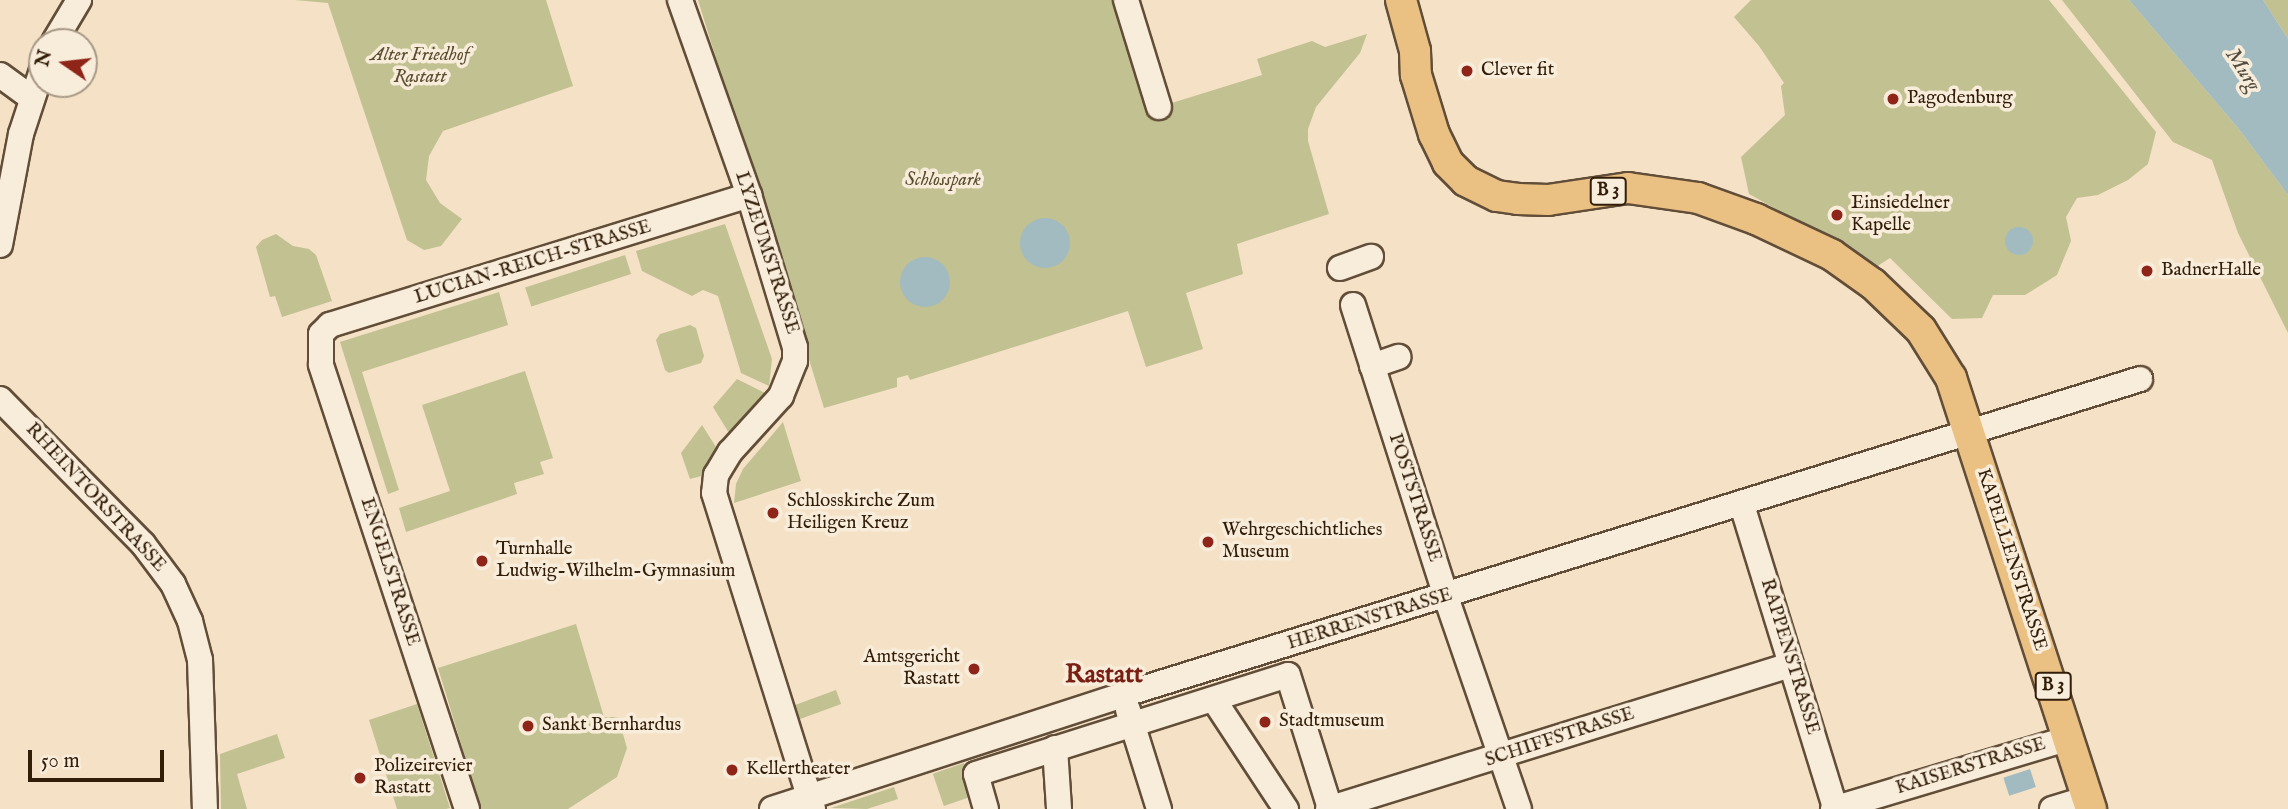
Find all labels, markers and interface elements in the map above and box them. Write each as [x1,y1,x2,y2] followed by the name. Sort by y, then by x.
[28,28,98,98] north arrow
[2219,44,2265,96] water label: Murg
[371,45,469,89] park label: Alter Friedhof Rastatt
[31,48,58,69] text: N
[1481,60,1554,82] place label: Clever fit
[1459,63,1475,79] marker: Clever fit
[1907,88,2013,110] place label: Pagodenburg
[1885,91,1901,107] marker: Pagodenburg
[729,169,803,337] street label: LYZEUMSTRASSE
[905,170,981,192] park label: Schlosspark
[1589,176,1627,206] road number: B 3
[1851,193,1950,237] place label: Einsiedelner Kapelle
[1829,207,1845,223] marker: Einsiedelner Kapelle
[412,216,654,310] street label: LUCIAN-REICH-STRASSE
[2161,260,2261,282] place label: BadnerHalle
[2139,263,2155,279] marker: BadnerHalle
[20,419,170,577] street label: RHEINTORSTRASSE
[1382,431,1446,565] street label: POSTSTRASSE
[1971,466,2051,654] street label: KAPELLENSTRASSE
[787,491,935,535] place label: Schlosskirche Zum Heiligen Kreuz
[354,495,424,649] street label: ENGELSTRASSE
[765,505,781,521] marker: Schlosskirche Zum Heiligen Kreuz
[1222,520,1383,564] place label: Wehrgeschichtliches Museum
[1200,534,1216,550] marker: Wehrgeschichtliches Museum
[496,539,736,583] place label: Turnhalle Ludwig-Wilhelm-Gymnasium
[474,553,490,569] marker: Turnhalle Ludwig-Wilhelm-Gymnasium
[1754,576,1824,738] street label: RAPPENSTRASSE
[1285,584,1455,656] street label: HERRENSTRASSE
[864,647,960,691] place label: Amtsgericht Rastatt
[1065,659,1143,691] district label: Rastatt
[966,661,982,677] marker: Amtsgericht Rastatt
[2034,672,2072,700] road number: B 3
[1483,703,1637,773] street label: SCHIFFSTRASSE
[1279,711,1384,733] place label: Stadtmuseum
[1257,714,1273,730] marker: Stadtmuseum
[542,715,681,737] place label: Sankt Bernhardus
[520,718,536,734] marker: Sankt Bernhardus
[1893,733,2049,801] street label: KAISERSTRASSE
[32,736,168,780] scale bar
[41,748,80,775] text: 50 m
[374,756,473,800] place label: Polizeirevier Rastatt
[746,759,850,781] place label: Kellertheater
[724,762,740,778] marker: Kellertheater
[352,770,368,786] marker: Polizeirevier Rastatt

